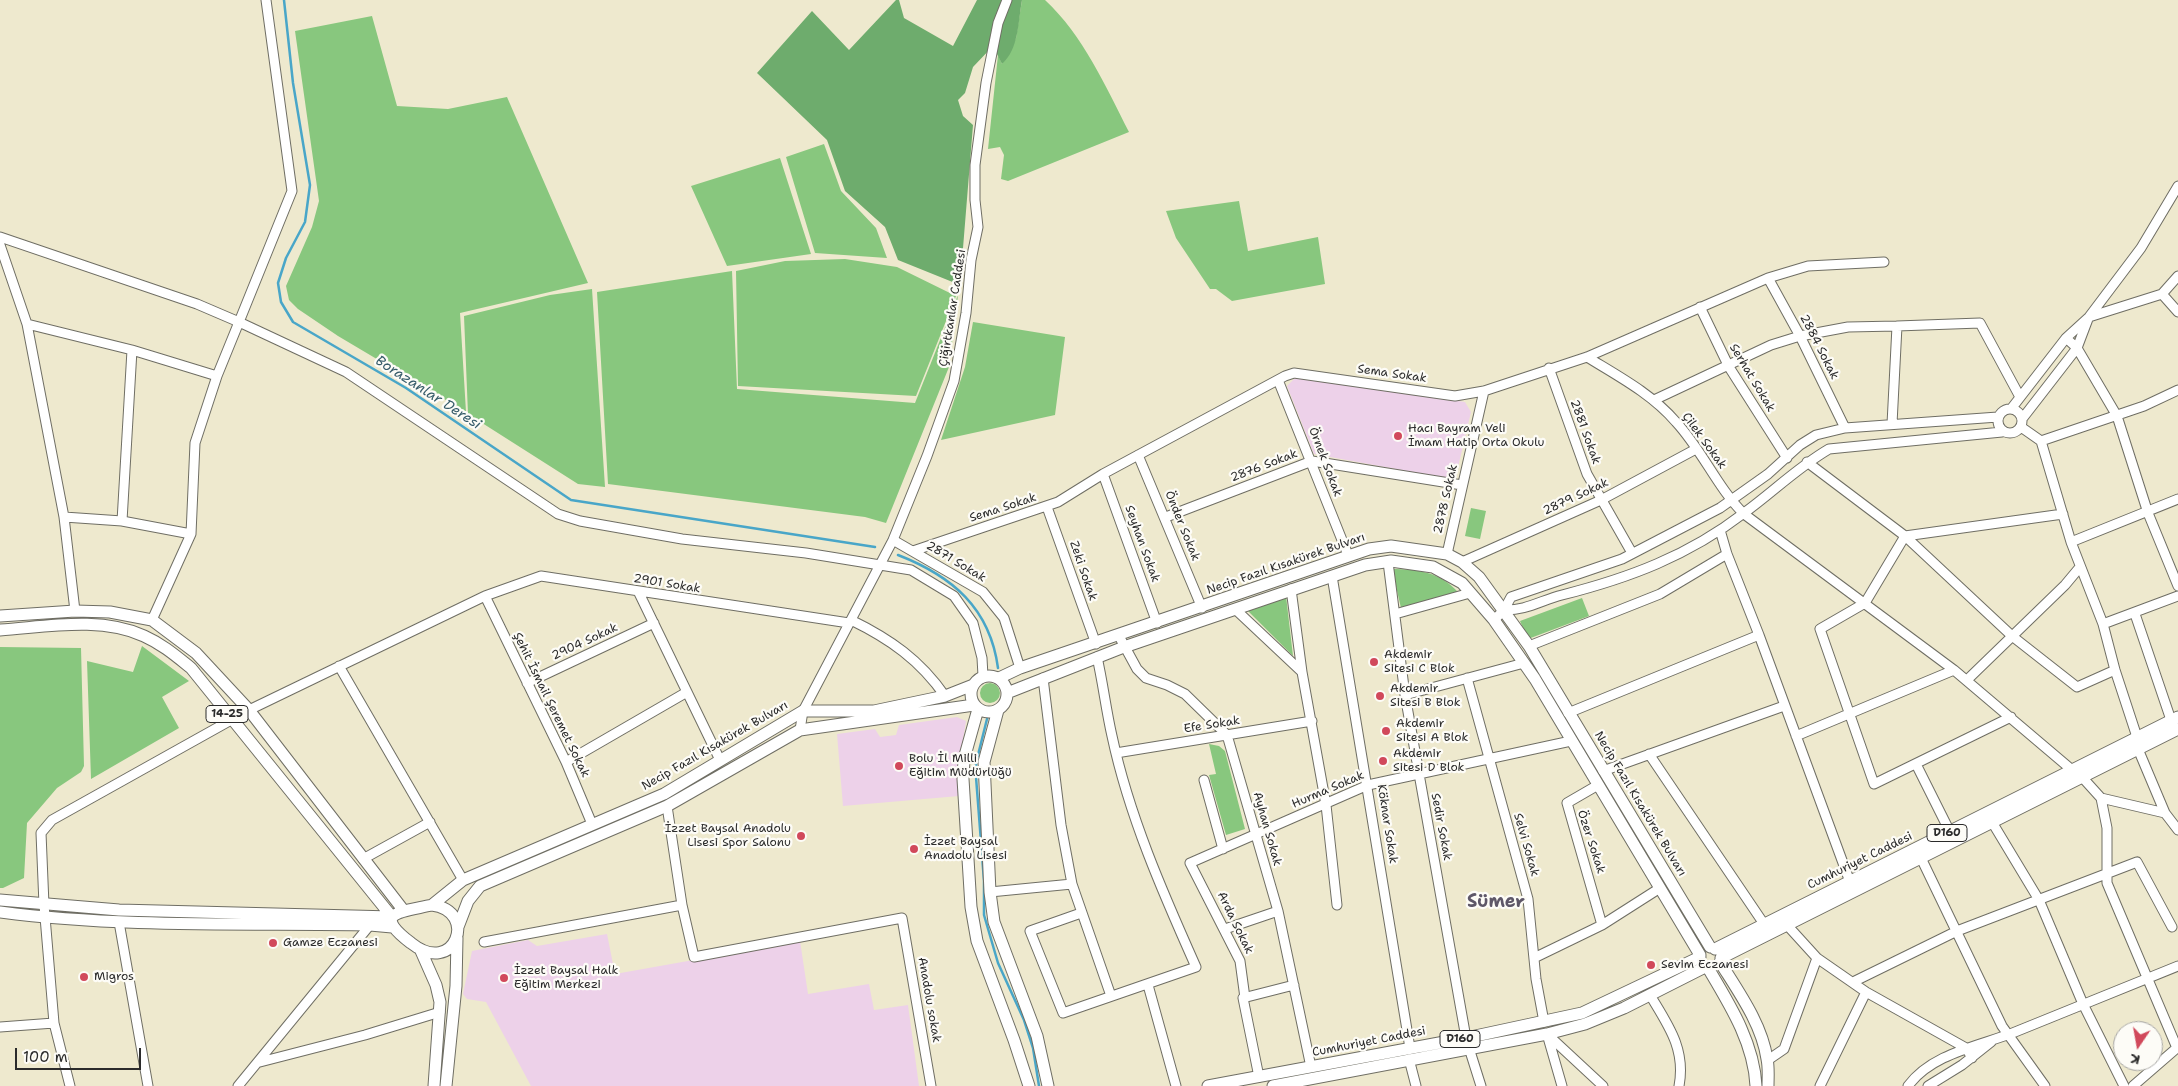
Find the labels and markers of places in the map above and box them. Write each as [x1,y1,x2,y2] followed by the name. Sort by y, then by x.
[1408,422,1544,450] place label: Hacı Bayram Veli İmam Hatip Orta Okulu
[1392,430,1404,442] marker: Hacı Bayram Veli İmam Hatip Orta Okulu
[1384,648,1455,676] place label: Akdemir Sitesi C Blok
[1368,656,1380,668] marker: Akdemir Sitesi C Blok
[1390,682,1461,710] place label: Akdemir Sitesi B Blok
[1374,690,1386,702] marker: Akdemir Sitesi B Blok
[1396,717,1468,745] place label: Akdemir Sitesi A Blok
[1380,725,1392,737] marker: Akdemir Sitesi A Blok
[1393,747,1465,775] place label: Akdemir Sitesi D Blok
[909,752,1012,780] place label: Bolu İl Milli Eğitim Müdürlüğü
[1377,755,1389,767] marker: Akdemir Sitesi D Blok
[893,760,905,772] marker: Bolu İl Milli Eğitim Müdürlüğü
[665,822,791,850] place label: İzzet Baysal Anadolu Lisesi Spor Salonu
[795,830,807,842] marker: İzzet Baysal Anadolu Lisesi Spor Salonu
[924,835,1007,863] place label: İzzet Baysal Anadolu Lisesi
[908,843,920,855] marker: İzzet Baysal Anadolu Lisesi
[283,936,378,950] place label: Gamze Eczanesi
[267,937,279,949] marker: Gamze Eczanesi
[1661,958,1749,972] place label: Sevim Eczanesi
[1645,959,1657,971] marker: Sevim Eczanesi
[514,964,618,992] place label: İzzet Baysal Halk Eğitim Merkezi
[94,970,134,984] place label: Migros
[78,971,90,983] marker: Migros
[498,972,510,984] marker: İzzet Baysal Halk Eğitim Merkezi

